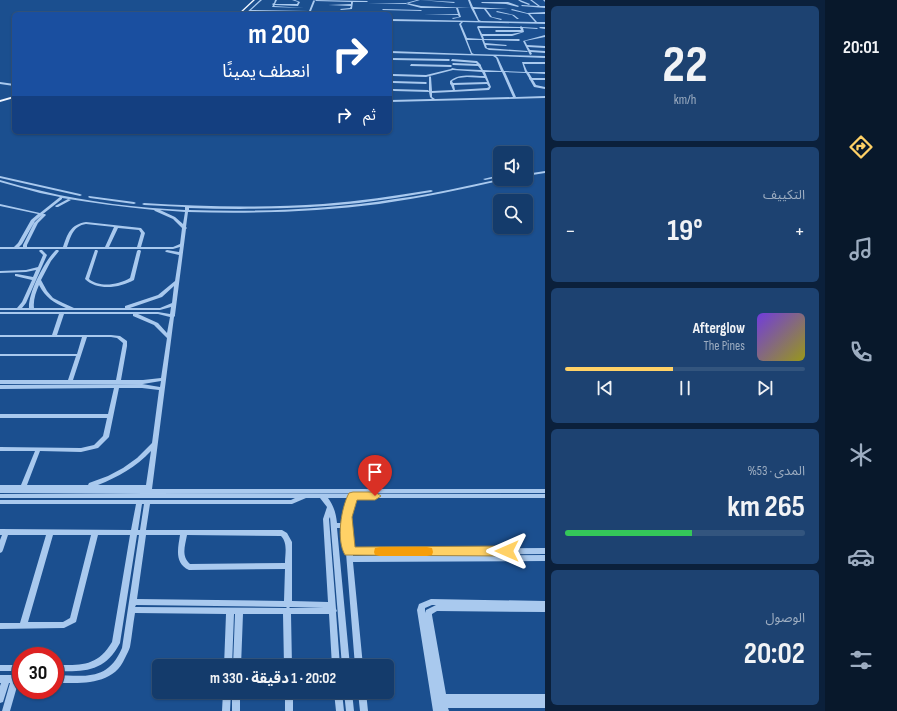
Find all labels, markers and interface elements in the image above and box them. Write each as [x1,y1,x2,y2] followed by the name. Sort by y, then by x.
[248,18,310,51] text: 200 m
[324,28,376,80] icon: right
[662,34,708,97] text: 22
[843,37,879,58] text: 20:01
[222,61,310,82] text: انعطف يمينًا
[674,92,696,108] text: km/h
[333,104,355,126] icon: right
[363,106,376,125] text: ثم
[847,133,875,161] icon: directions
[493,146,533,234] map controls
[493,146,533,186] button: sound
[763,187,805,203] text: التكييف
[493,194,533,234] button: search
[667,213,703,249] text: 19°
[565,218,576,245] text: −
[794,218,805,245] text: +
[847,235,875,263] icon: music
[693,319,745,338] text: Afterglow
[704,338,745,354] text: The Pines
[847,338,875,366] icon: phone
[594,377,616,399] icon: previous
[674,377,696,399] icon: pause
[754,377,776,399] icon: next
[847,441,875,469] icon: climate
[358,455,392,496] pin
[364,461,386,483] icon: arrive
[747,463,805,479] text: المدى · 53%
[727,489,805,525] text: 265 km
[486,530,528,572] position arrow
[847,543,875,571] icon: car
[765,610,805,626] text: الوصول
[744,636,805,672] text: 20:02
[847,646,875,674] icon: filters
[12,647,64,699] speed limit sign: 30
[210,669,336,688] text: 20:02 · 1 دقيقة · 330 m

